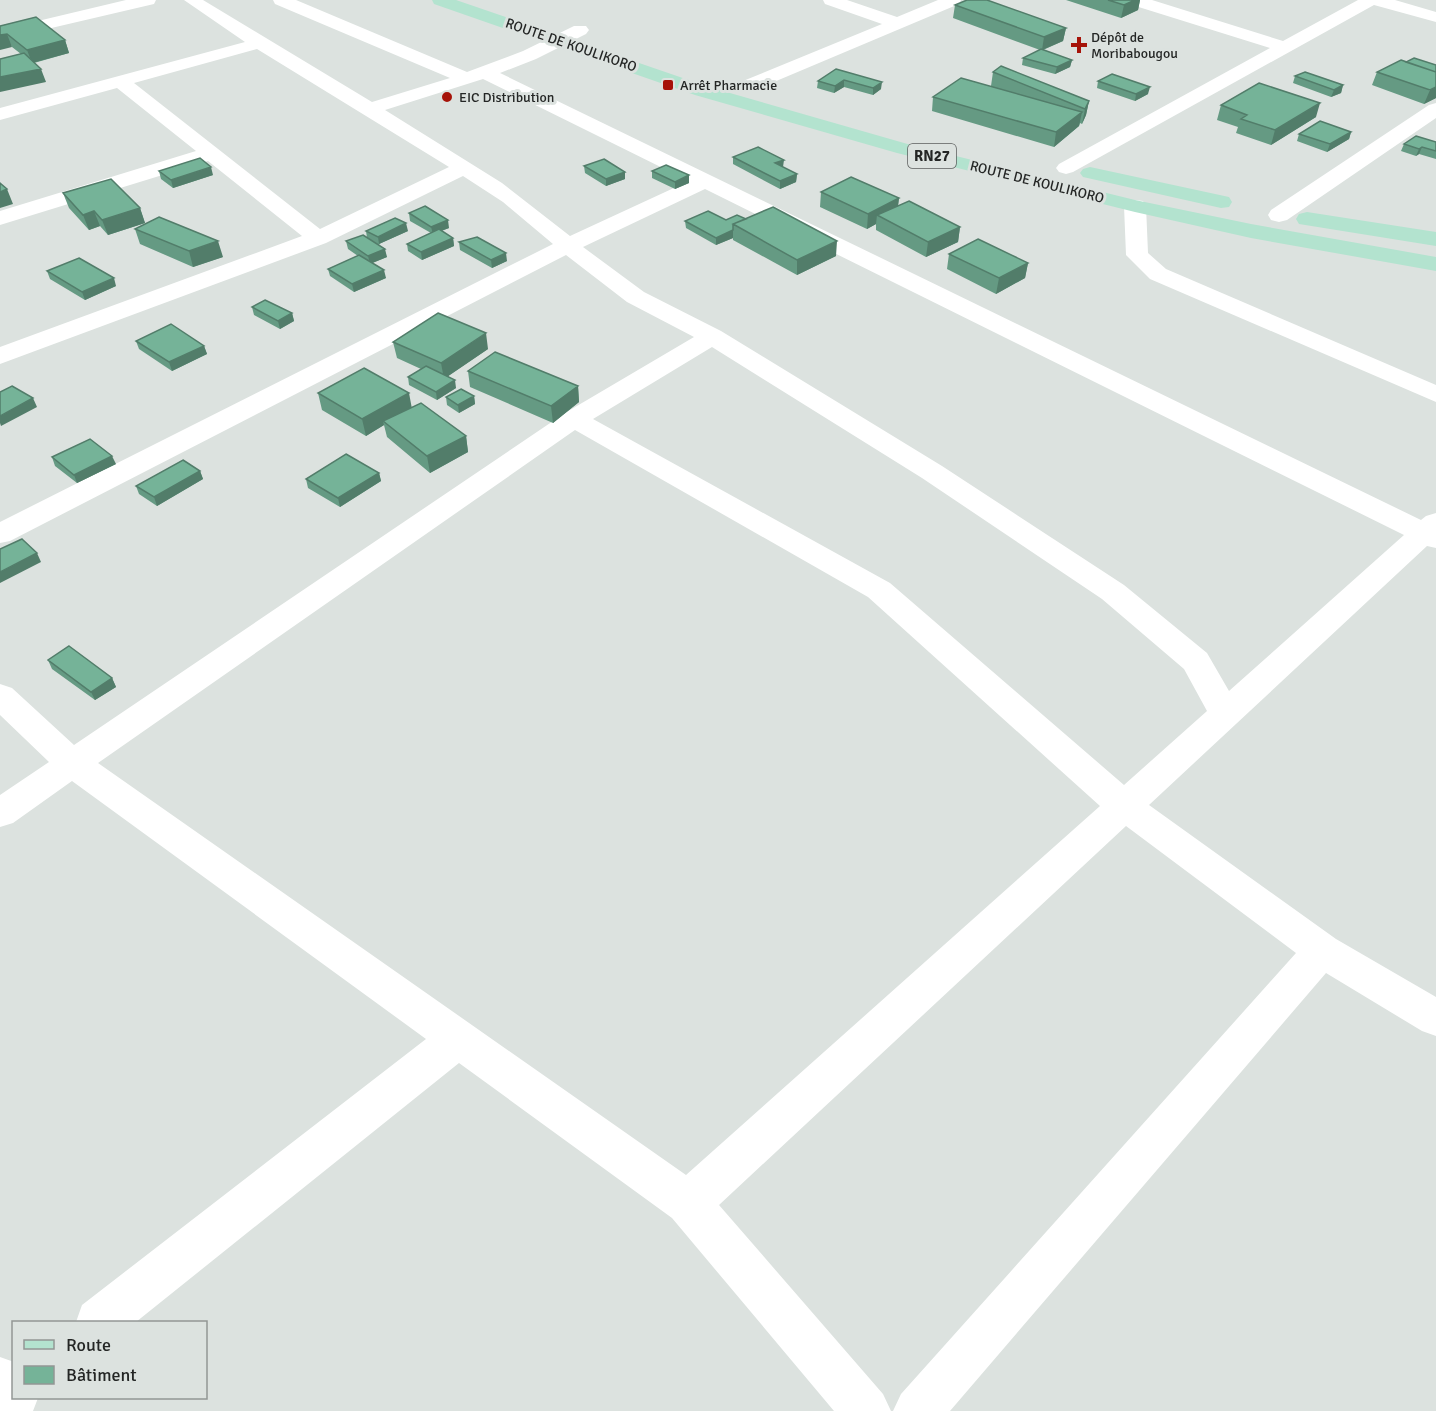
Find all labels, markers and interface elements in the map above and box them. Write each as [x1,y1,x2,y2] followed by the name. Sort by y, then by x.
[503,15,639,75] street label: ROUTE DE KOULIKORO
[1091,29,1178,62] place label: Dépôt de Moribabougou
[1072,38,1086,52] marker: Dépôt de Moribabougou
[680,77,777,94] place label: Arrêt Pharmacie
[661,78,675,92] marker: Arrêt Pharmacie
[459,89,554,106] place label: EIC Distribution
[440,90,454,104] marker: EIC Distribution
[908,144,956,168] road number: RN27
[968,157,1106,207] street label: ROUTE DE KOULIKORO
[12,1321,207,1399] legend
[66,1334,111,1356] text: Route
[66,1364,137,1386] text: Bâtiment

